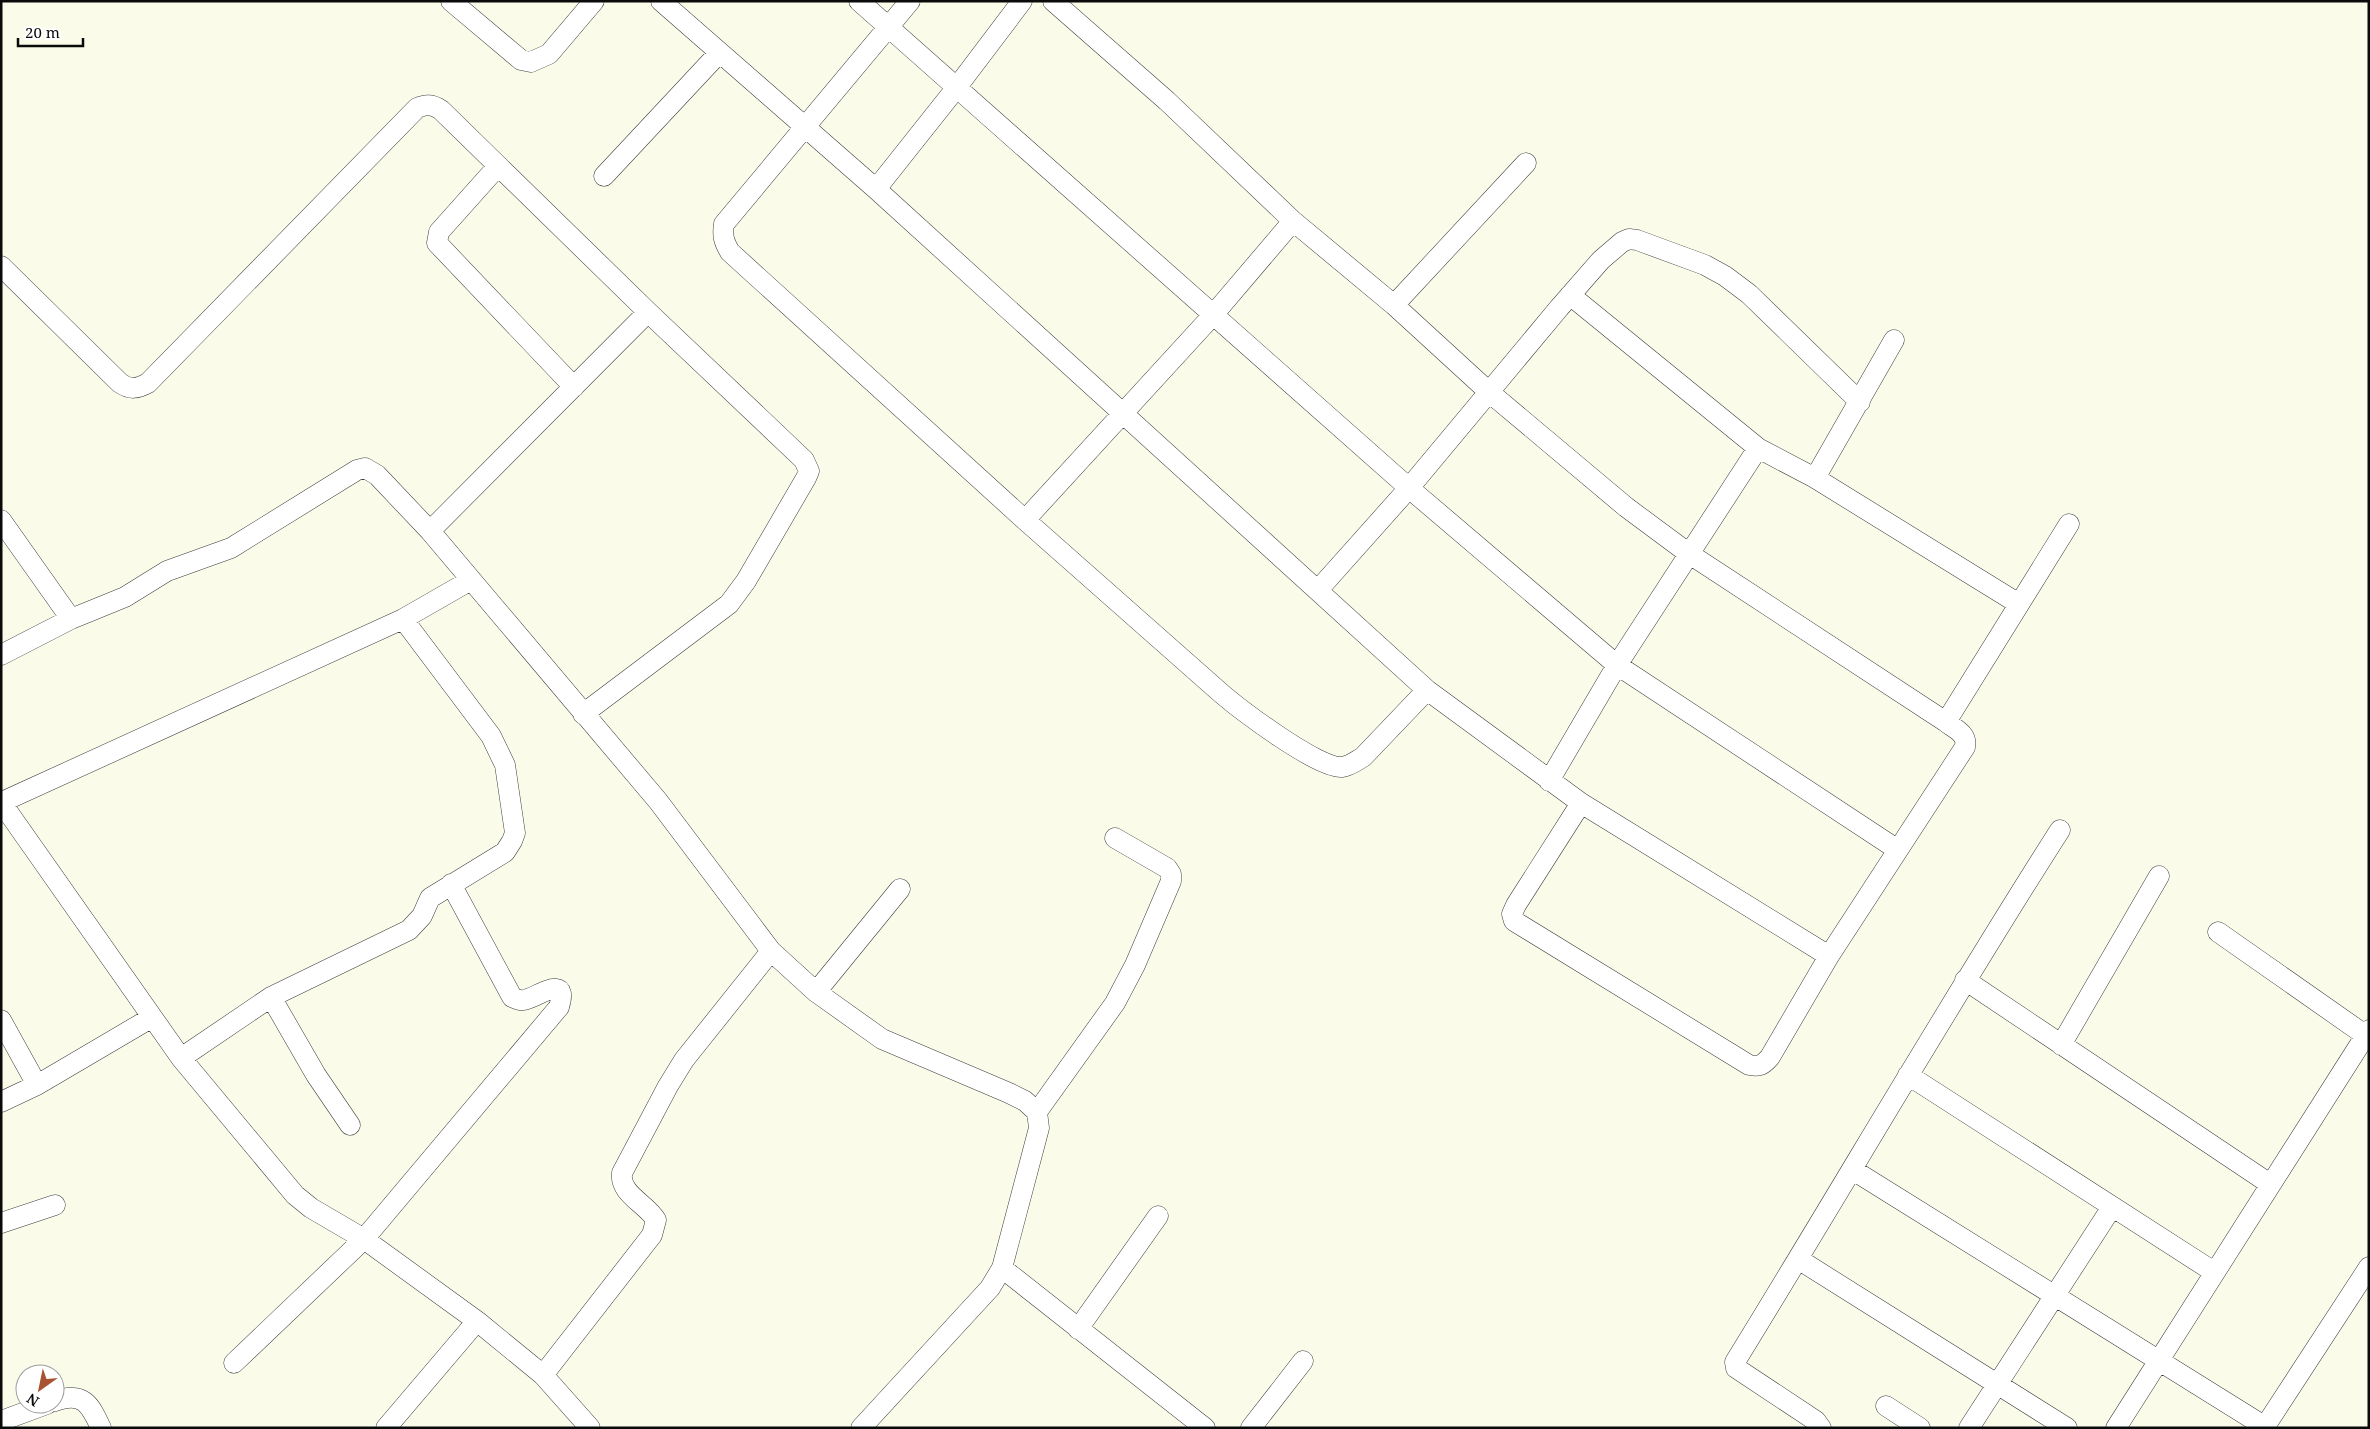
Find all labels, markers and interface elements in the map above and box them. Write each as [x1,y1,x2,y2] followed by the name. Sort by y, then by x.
[18,15,82,47] scale bar
[25,22,60,42] text: 20 m
[15,1364,65,1414] north arrow
[23,1389,42,1411] text: N

